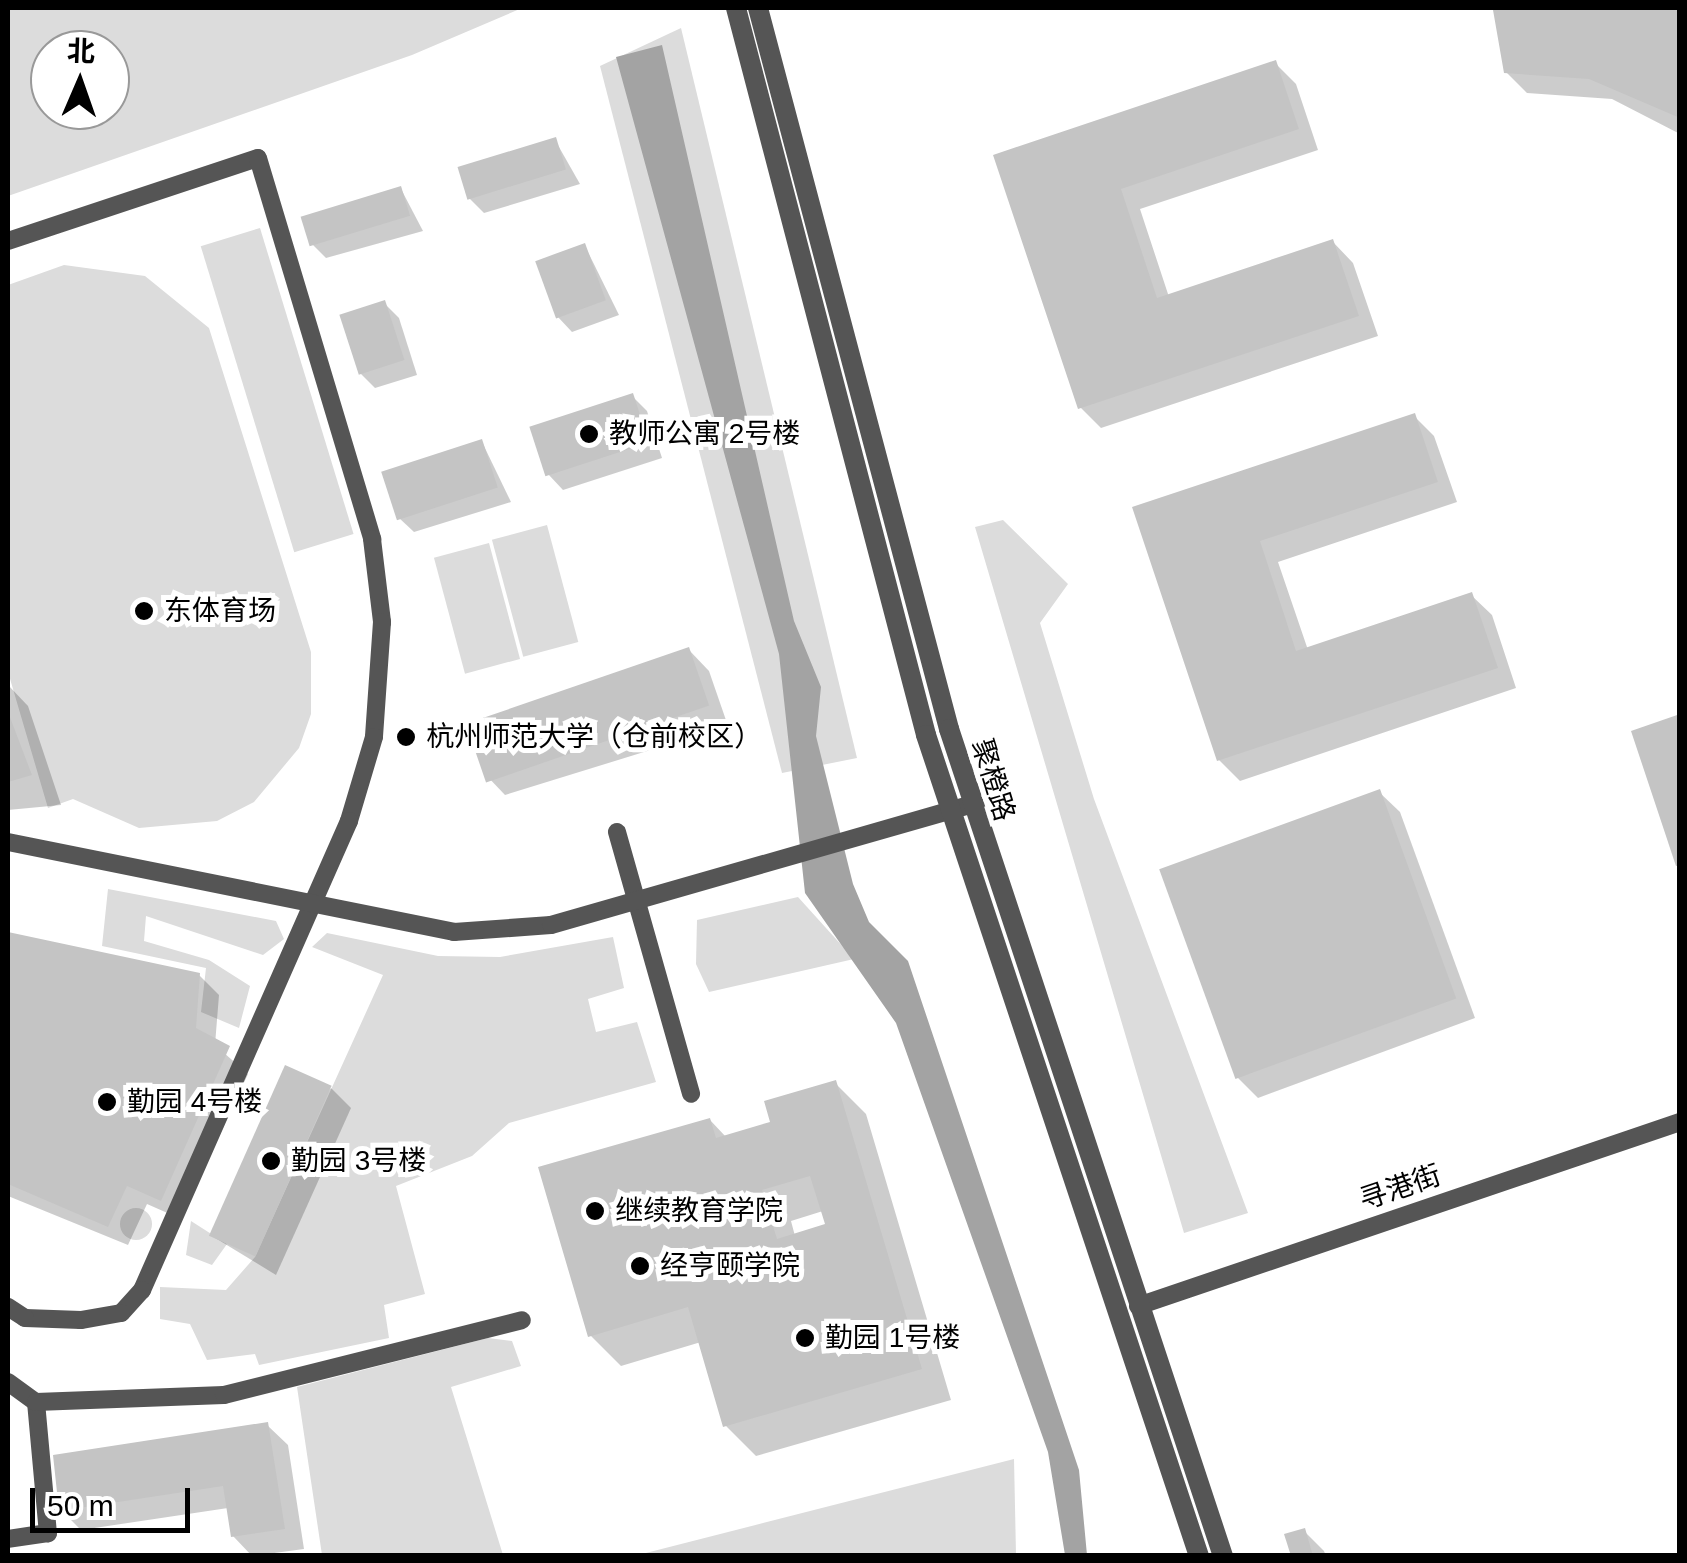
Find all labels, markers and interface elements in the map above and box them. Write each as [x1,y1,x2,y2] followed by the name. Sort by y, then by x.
[30,30,130,130] north arrow
[66,36,96,67] text: 北
[609,417,800,451] place label: 教师公寓 2号楼
[578,423,600,445] marker: 教师公寓 2号楼
[164,594,276,628] place label: 东体育场
[133,600,155,622] marker: 东体育场
[426,720,762,754] place label: 杭州师范大学（仓前校区）
[395,726,417,748] marker: 杭州师范大学（仓前校区）
[965,735,1021,825] street label: 聚橙路
[127,1085,262,1119] place label: 勤园 4号楼
[96,1091,118,1113] marker: 勤园 4号楼
[291,1144,426,1178] place label: 勤园 3号楼
[260,1150,282,1172] marker: 勤园 3号楼
[1355,1158,1445,1218] street label: 寻港街
[615,1194,783,1228] place label: 继续教育学院
[584,1200,606,1222] marker: 继续教育学院
[660,1249,800,1283] place label: 经亨颐学院
[629,1255,651,1277] marker: 经亨颐学院
[825,1321,960,1355] place label: 勤园 1号楼
[794,1327,816,1349] marker: 勤园 1号楼
[35,1468,195,1530] scale bar
[47,1489,114,1522] text: 50 m

